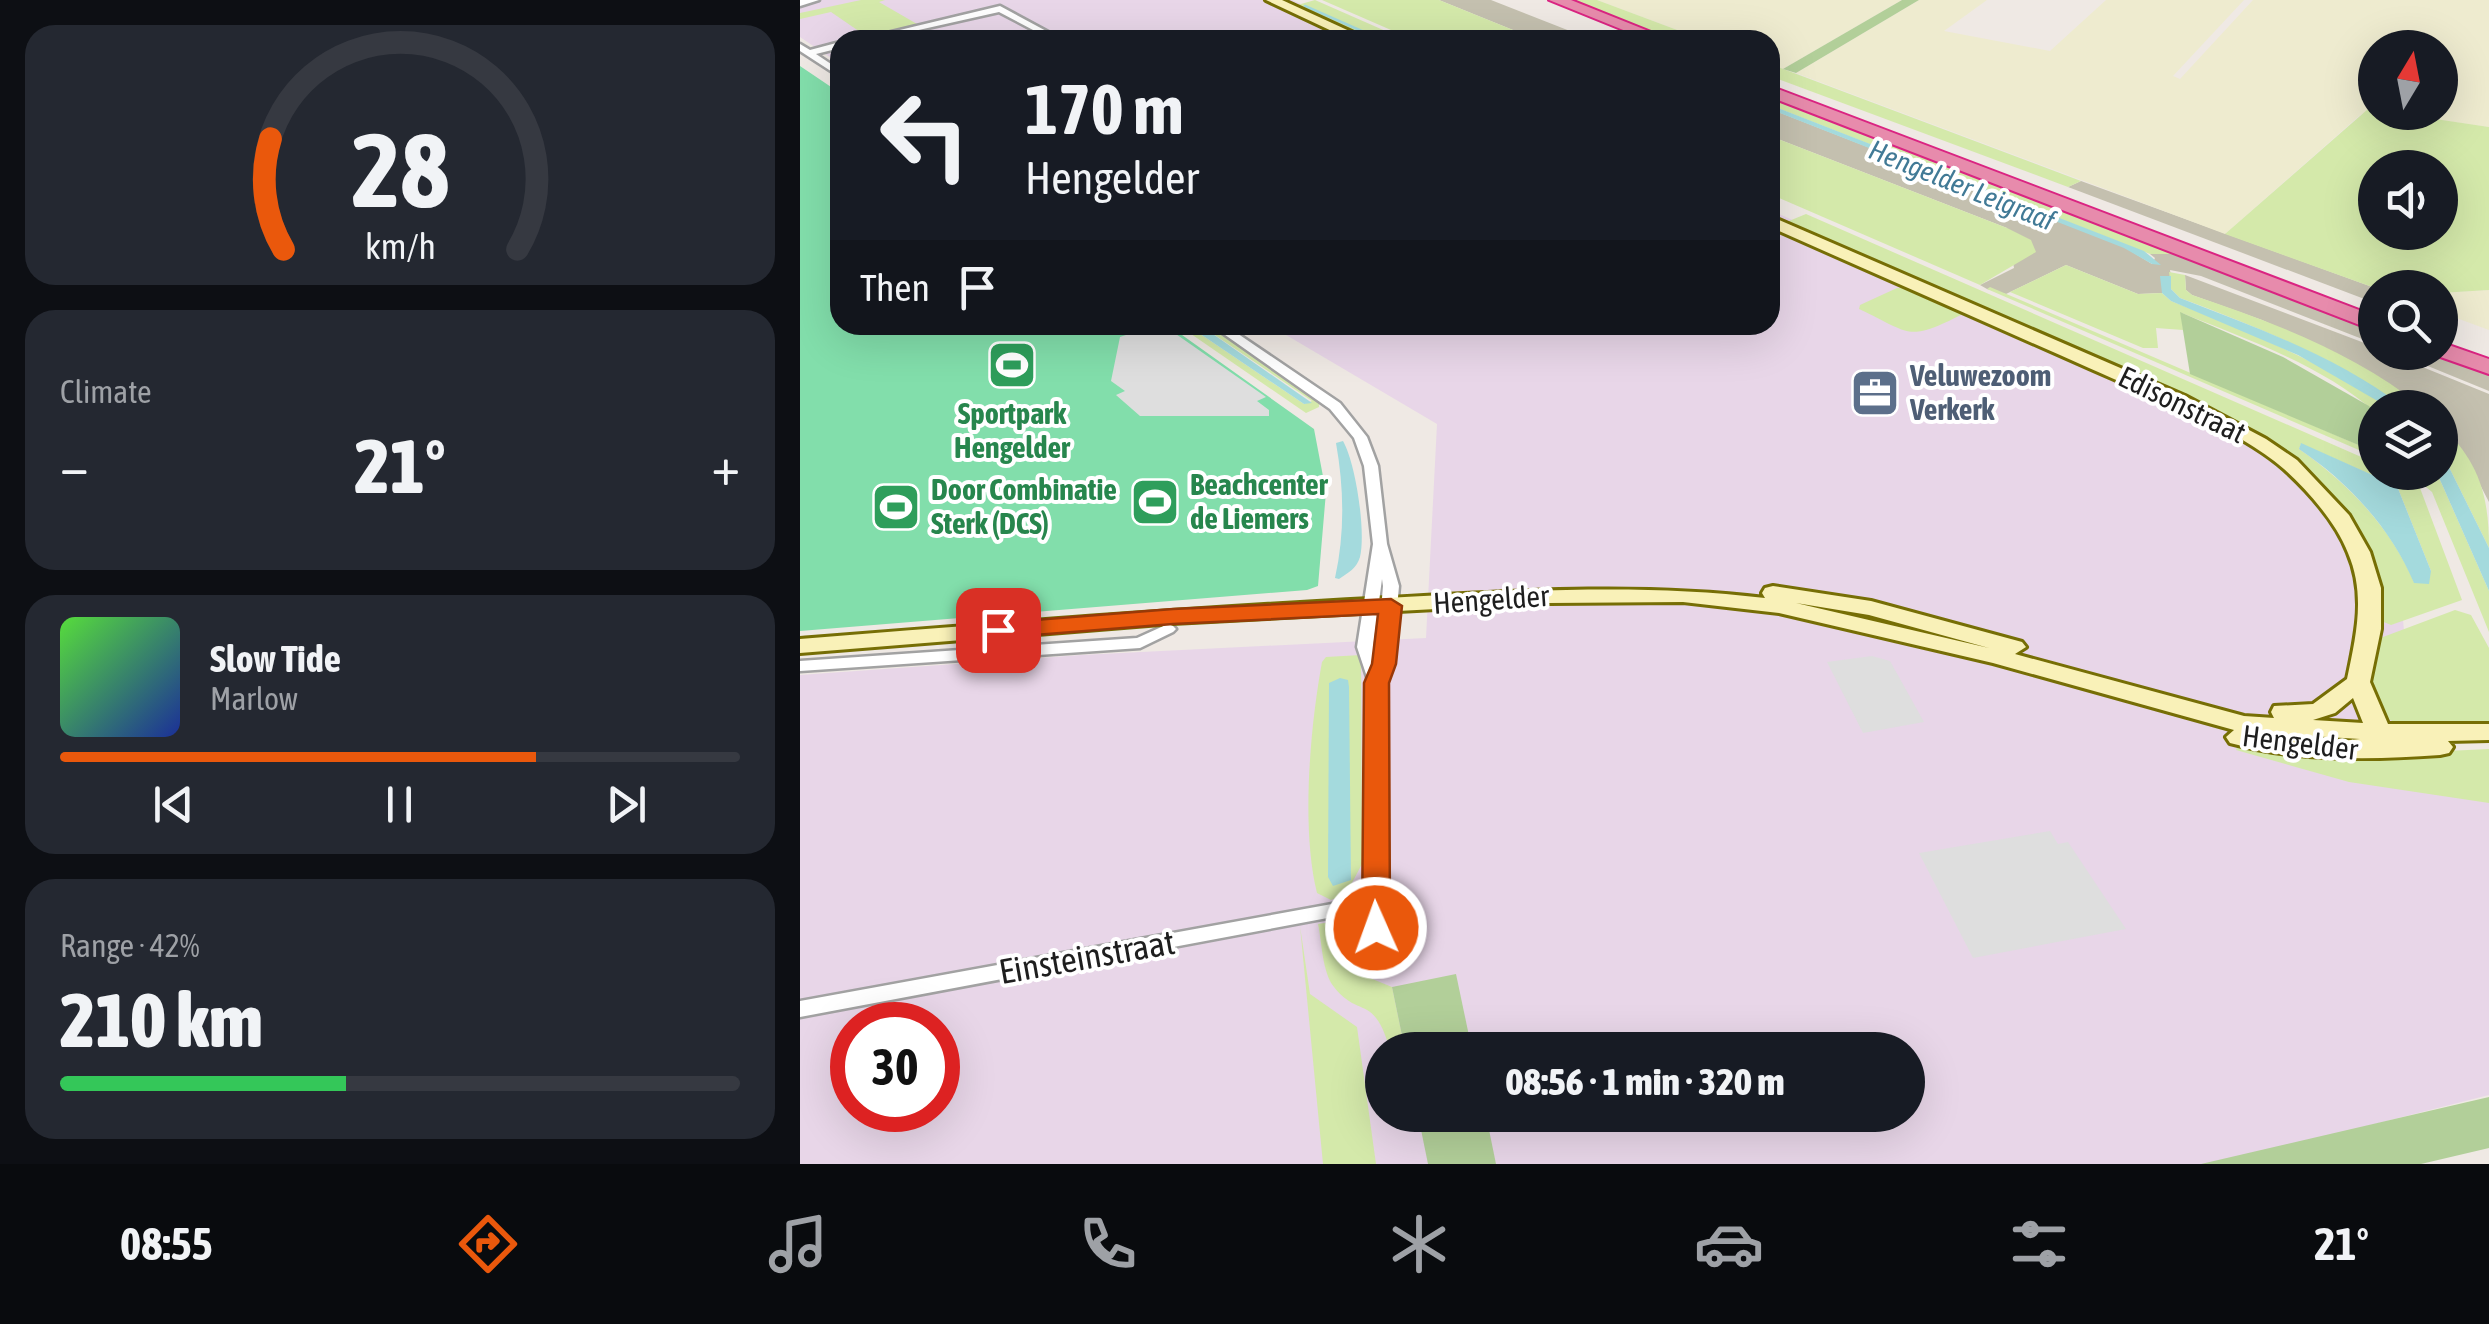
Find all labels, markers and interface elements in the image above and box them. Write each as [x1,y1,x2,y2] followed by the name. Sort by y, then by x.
[2358,30,2458,130] north arrow
[2358,30,2458,490] map controls
[1025,69,1184,149] text: 170 m
[860,70,990,200] icon: left
[351,110,449,229] text: 28
[1865,133,2061,237] water label: Hengelder Leigraaf
[2358,150,2458,250] button: sound
[1025,152,1199,204] text: Hengelder
[365,226,435,267] text: km/h
[950,260,1005,315] icon: arrive
[860,266,930,309] text: Then
[2358,270,2458,370] button: search
[986,339,1038,391] sports icon: Sportpark Hengelder
[1909,358,2051,426] place label: Veluwezoom Verkerk
[2113,359,2252,449] street label: Edisonstraat
[1849,367,1901,419] office icon: Veluwezoom Verkerk
[60,373,152,410] text: Climate
[2358,390,2458,490] button: layers
[954,396,1071,464] place label: Sportpark Hengelder
[354,423,446,509] text: 21°
[60,434,89,497] text: −
[711,434,740,497] text: +
[1190,467,1329,535] place label: Beachcenter de Liemers
[931,472,1117,540] place label: Door Combinatie Sterk (DCS)
[1129,476,1181,528] sports icon: Beachcenter de Liemers
[870,481,922,533] sports icon: Door Combinatie Sterk (DCS)
[1432,578,1551,620] street label: Hengelder
[956,588,1041,673] pin
[971,603,1026,658] icon: arrive
[210,637,341,680] text: Slow Tide
[210,680,298,717] text: Marlow
[2241,718,2361,766] street label: Hengelder
[146,777,201,832] icon: previous
[372,777,427,832] icon: pause
[599,777,654,832] icon: next
[1324,876,1428,980] position arrow
[996,921,1178,991] street label: Einsteinstraat
[60,927,200,964] text: Range · 42%
[60,977,263,1063] text: 210 km
[830,1002,960,1132] speed limit sign: 30
[1505,1060,1785,1103] text: 08:56 · 1 min · 320 m
[453,1209,523,1279] icon: directions
[763,1209,833,1279] icon: music
[1073,1209,1143,1279] icon: phone
[1384,1209,1454,1279] icon: climate
[1694,1209,1764,1279] icon: car
[2004,1209,2074,1279] icon: filters
[120,1218,213,1270] text: 08:55
[2314,1218,2369,1270] text: 21°

